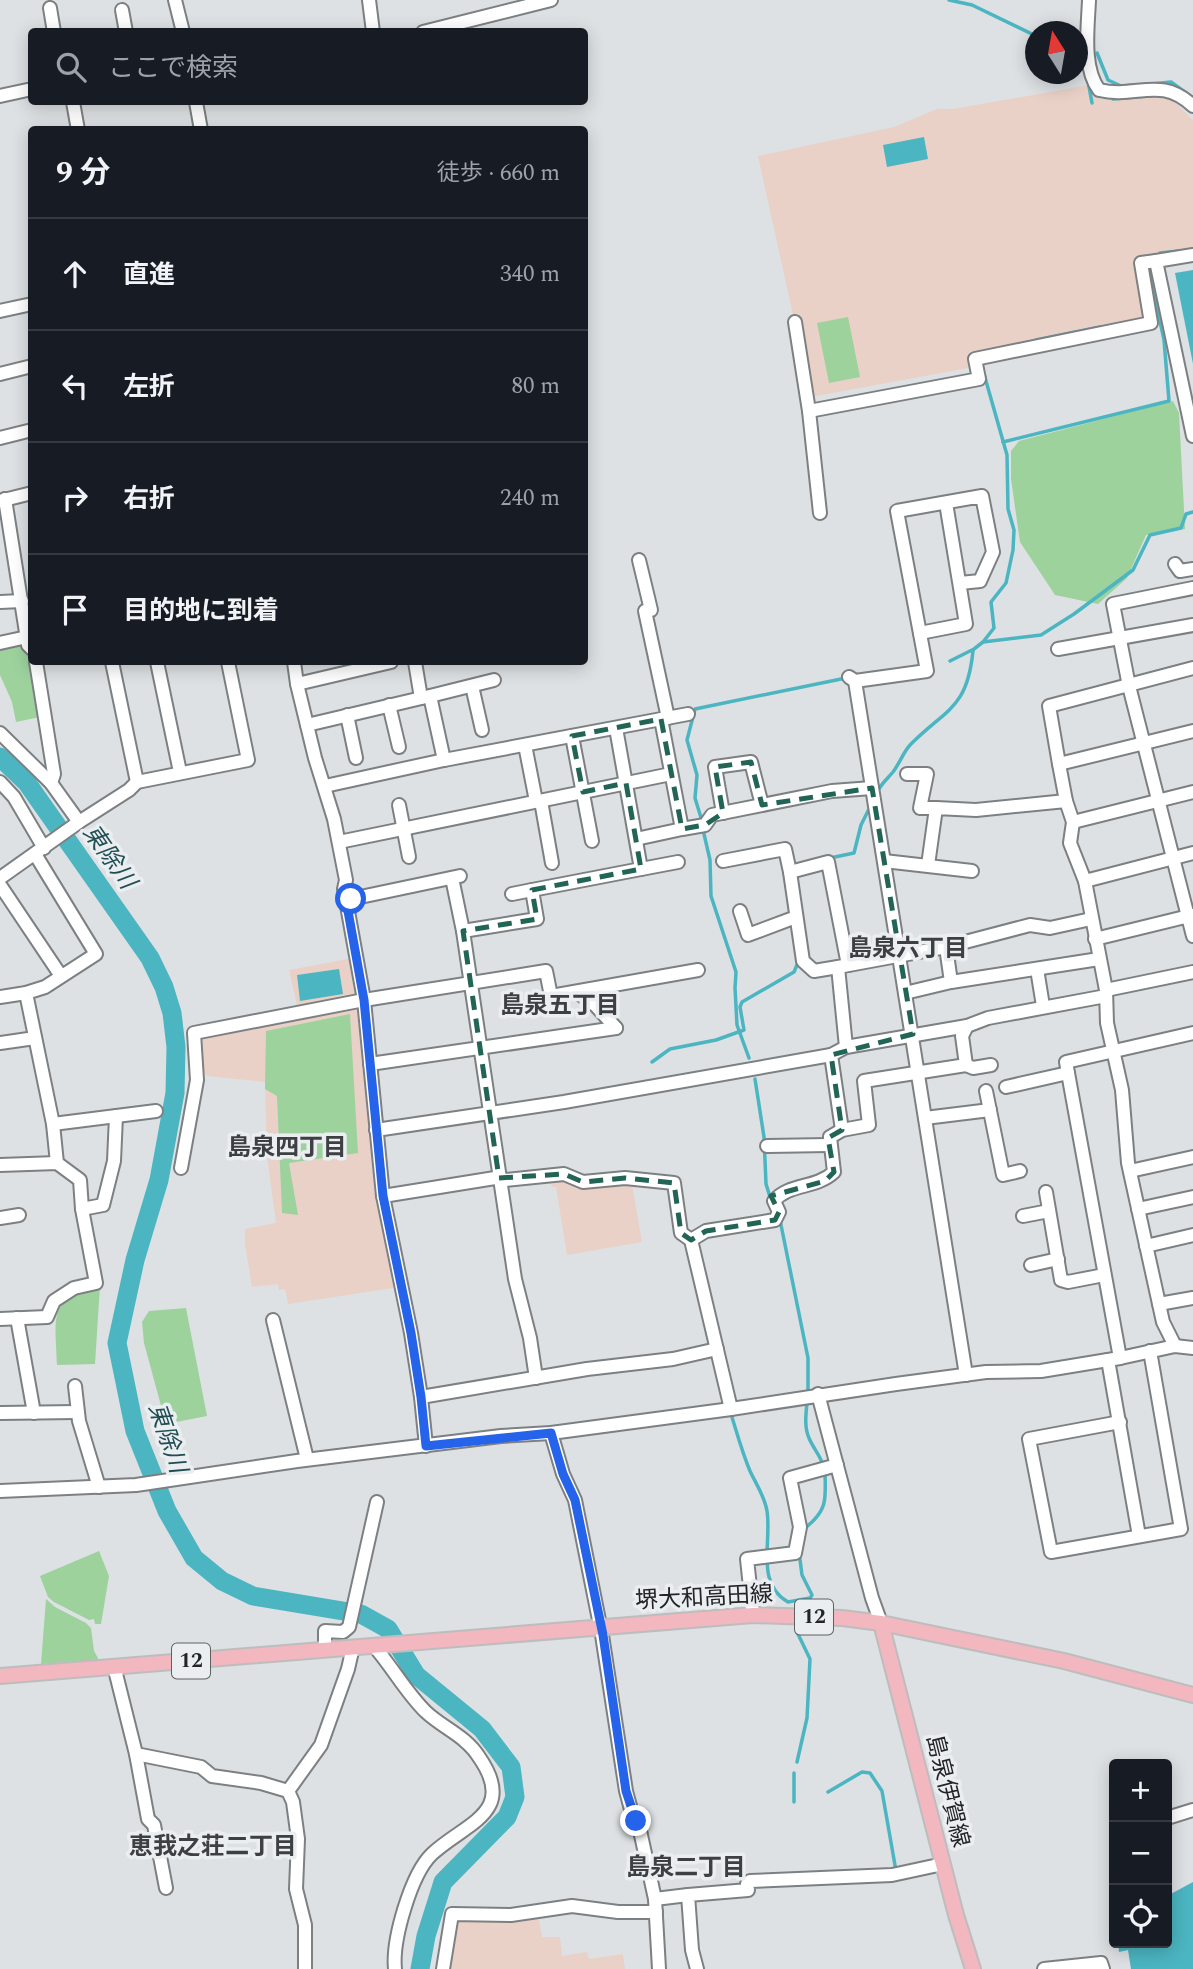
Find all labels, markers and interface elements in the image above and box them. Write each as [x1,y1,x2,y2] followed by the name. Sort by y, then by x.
[1025,21,1088,84] north arrow
[28,28,588,105] search box
[52,48,90,86] icon: search
[108,48,238,88] text: ここで検索
[56,150,110,196] text: 9 分
[437,156,560,191] text: 徒歩 · 660 m
[56,255,94,293] icon: ahead
[123,255,175,295] text: 直進
[500,257,560,292] text: 340 m
[56,367,94,405] icon: left
[123,367,175,407] text: 左折
[511,369,560,404] text: 80 m
[56,479,94,517] icon: right
[123,479,175,519] text: 右折
[500,481,560,516] text: 240 m
[56,591,94,629] icon: arrive
[123,591,279,631] text: 目的地に到着
[74,817,146,899] water label: 東除川
[335,883,366,914] route start
[848,931,968,967] district label: 島泉六丁目
[500,988,620,1024] district label: 島泉五丁目
[227,1130,347,1166] district label: 島泉四丁目
[138,1398,197,1481] water label: 東除川
[634,1577,774,1619] street label: 堺大和高田線
[795,1600,833,1634] road number: 12
[172,1644,210,1678] road number: 12
[916,1731,978,1851] street label: 島泉伊賀線
[1109,1759,1172,1948] map controls
[1109,1759,1172,1822] button: +
[620,1805,651,1836] route end
[1109,1822,1172,1885] button: −
[129,1829,297,1865] district label: 恵我之荘二丁目
[626,1850,746,1886] district label: 島泉二丁目
[1109,1885,1172,1948] button: locate

